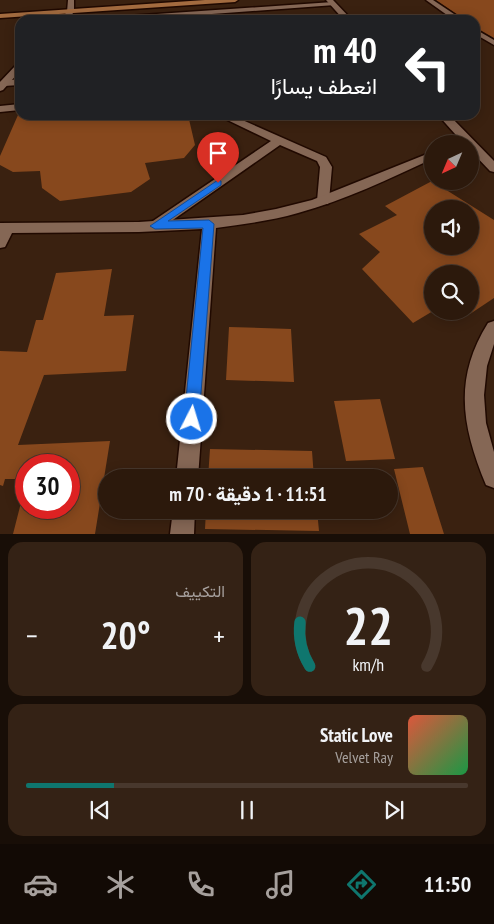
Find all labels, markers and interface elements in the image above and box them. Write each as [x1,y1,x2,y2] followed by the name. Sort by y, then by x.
[313,27,377,73] text: 40 m
[395,35,460,100] icon: left
[271,72,377,100] text: انعطف يسارًا
[197,132,239,183] pin
[424,135,479,190] north arrow
[424,135,479,320] map controls
[204,139,232,167] icon: arrive
[424,200,479,255] button: sound
[424,265,479,320] button: search
[165,392,217,444] position arrow
[15,454,80,519] speed limit sign: 30
[169,482,327,506] text: 11:51 · 1 دقيقة · 70 m
[175,581,225,601] text: التكييف
[344,592,393,659] text: 22
[100,610,151,659] text: 20°
[26,617,38,654] text: −
[213,617,225,654] text: +
[353,653,384,676] text: km/h
[320,723,393,747] text: Static Love
[335,747,393,767] text: Velvet Ray
[86,796,114,824] icon: previous
[233,796,261,824] icon: pause
[380,796,408,824] icon: next
[23,867,58,902] icon: car
[103,867,138,902] icon: climate
[183,867,218,902] icon: phone
[263,867,298,902] icon: music
[344,867,379,902] icon: directions
[424,870,471,898] text: 11:50

